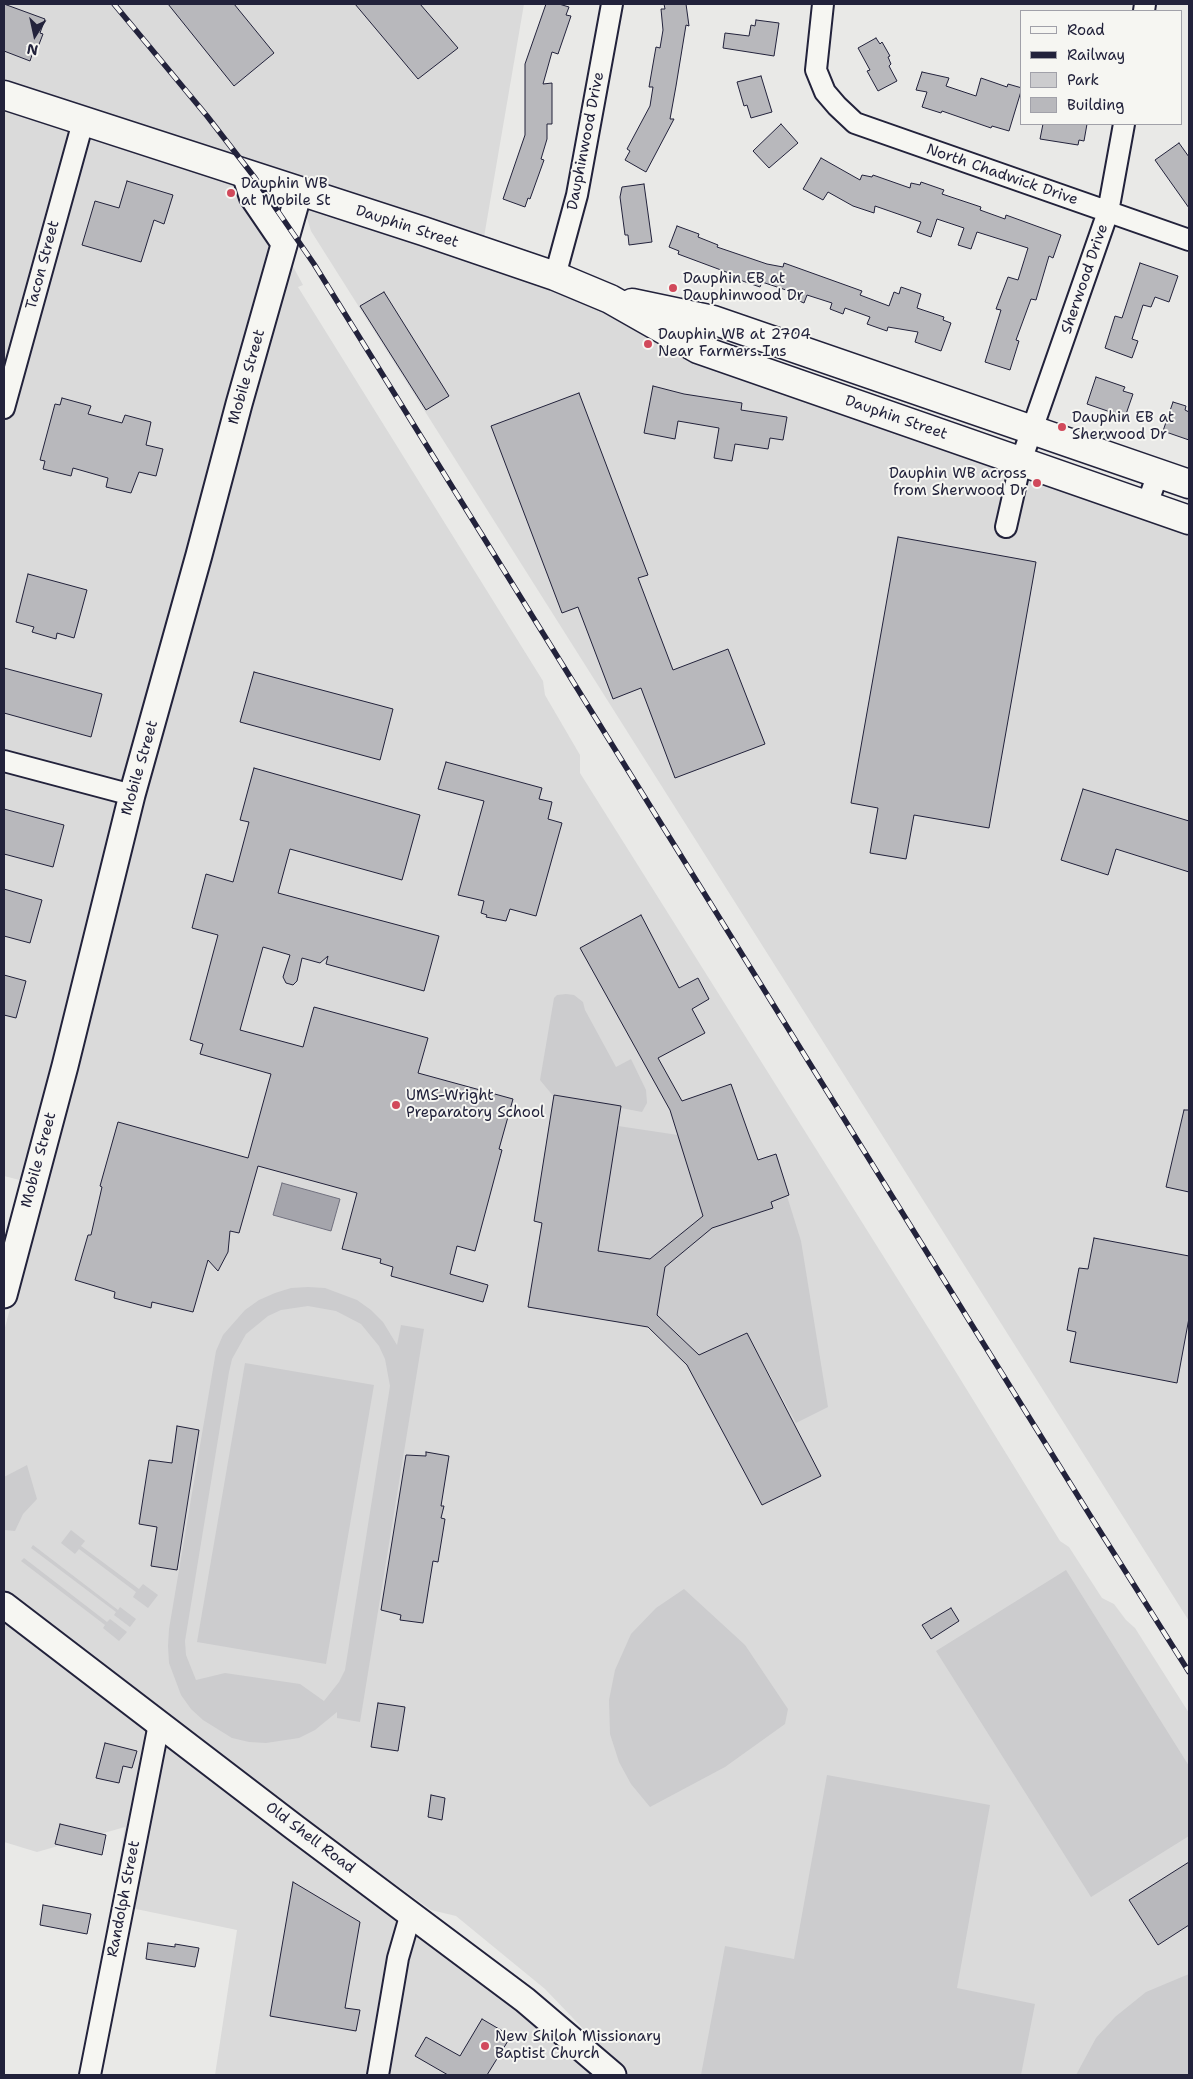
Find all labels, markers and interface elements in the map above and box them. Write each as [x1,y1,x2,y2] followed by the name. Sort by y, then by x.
[10,10,60,60] north arrow
[1020,10,1183,125] legend
[1067,20,1105,40] text: Road
[25,40,39,60] text: N
[1067,45,1125,65] text: Railway
[564,70,608,212] street label: Dauphinwood Drive
[1067,70,1099,90] text: Park
[1067,95,1124,115] text: Building
[924,141,1080,209] street label: North Chadwick Drive
[241,175,331,210] place label: Dauphin WB at Mobile St
[225,187,237,199] marker: Dauphin WB at Mobile St
[353,202,461,252] street label: Dauphin Street
[22,219,64,311] street label: Tacon Street
[1058,222,1112,336] street label: Sherwood Drive
[683,270,804,305] place label: Dauphin EB at Dauphinwood Dr
[667,282,679,294] marker: Dauphin EB at Dauphinwood Dr
[658,326,811,361] place label: Dauphin WB at 2704 Near Farmers Ins
[225,327,269,427] street label: Mobile Street
[642,338,654,350] marker: Dauphin WB at 2704 Near Farmers Ins
[842,392,950,444] street label: Dauphin Street
[1072,409,1174,444] place label: Dauphin EB at Sherwood Dr
[1056,421,1068,433] marker: Dauphin EB at Sherwood Dr
[889,465,1027,500] place label: Dauphin WB across from Sherwood Dr
[1031,477,1043,489] marker: Dauphin WB across from Sherwood Dr
[118,718,162,818] street label: Mobile Street
[406,1087,545,1122] place label: UMS-Wright Preparatory School
[390,1099,402,1111] marker: UMS-Wright Preparatory School
[18,1110,60,1210] street label: Mobile Street
[262,1798,358,1878] street label: Old Shell Road
[104,1839,144,1959] street label: Randolph Street
[495,2028,661,2063] place label: New Shiloh Missionary Baptist Church
[479,2040,491,2052] marker: New Shiloh Missionary Baptist Church

